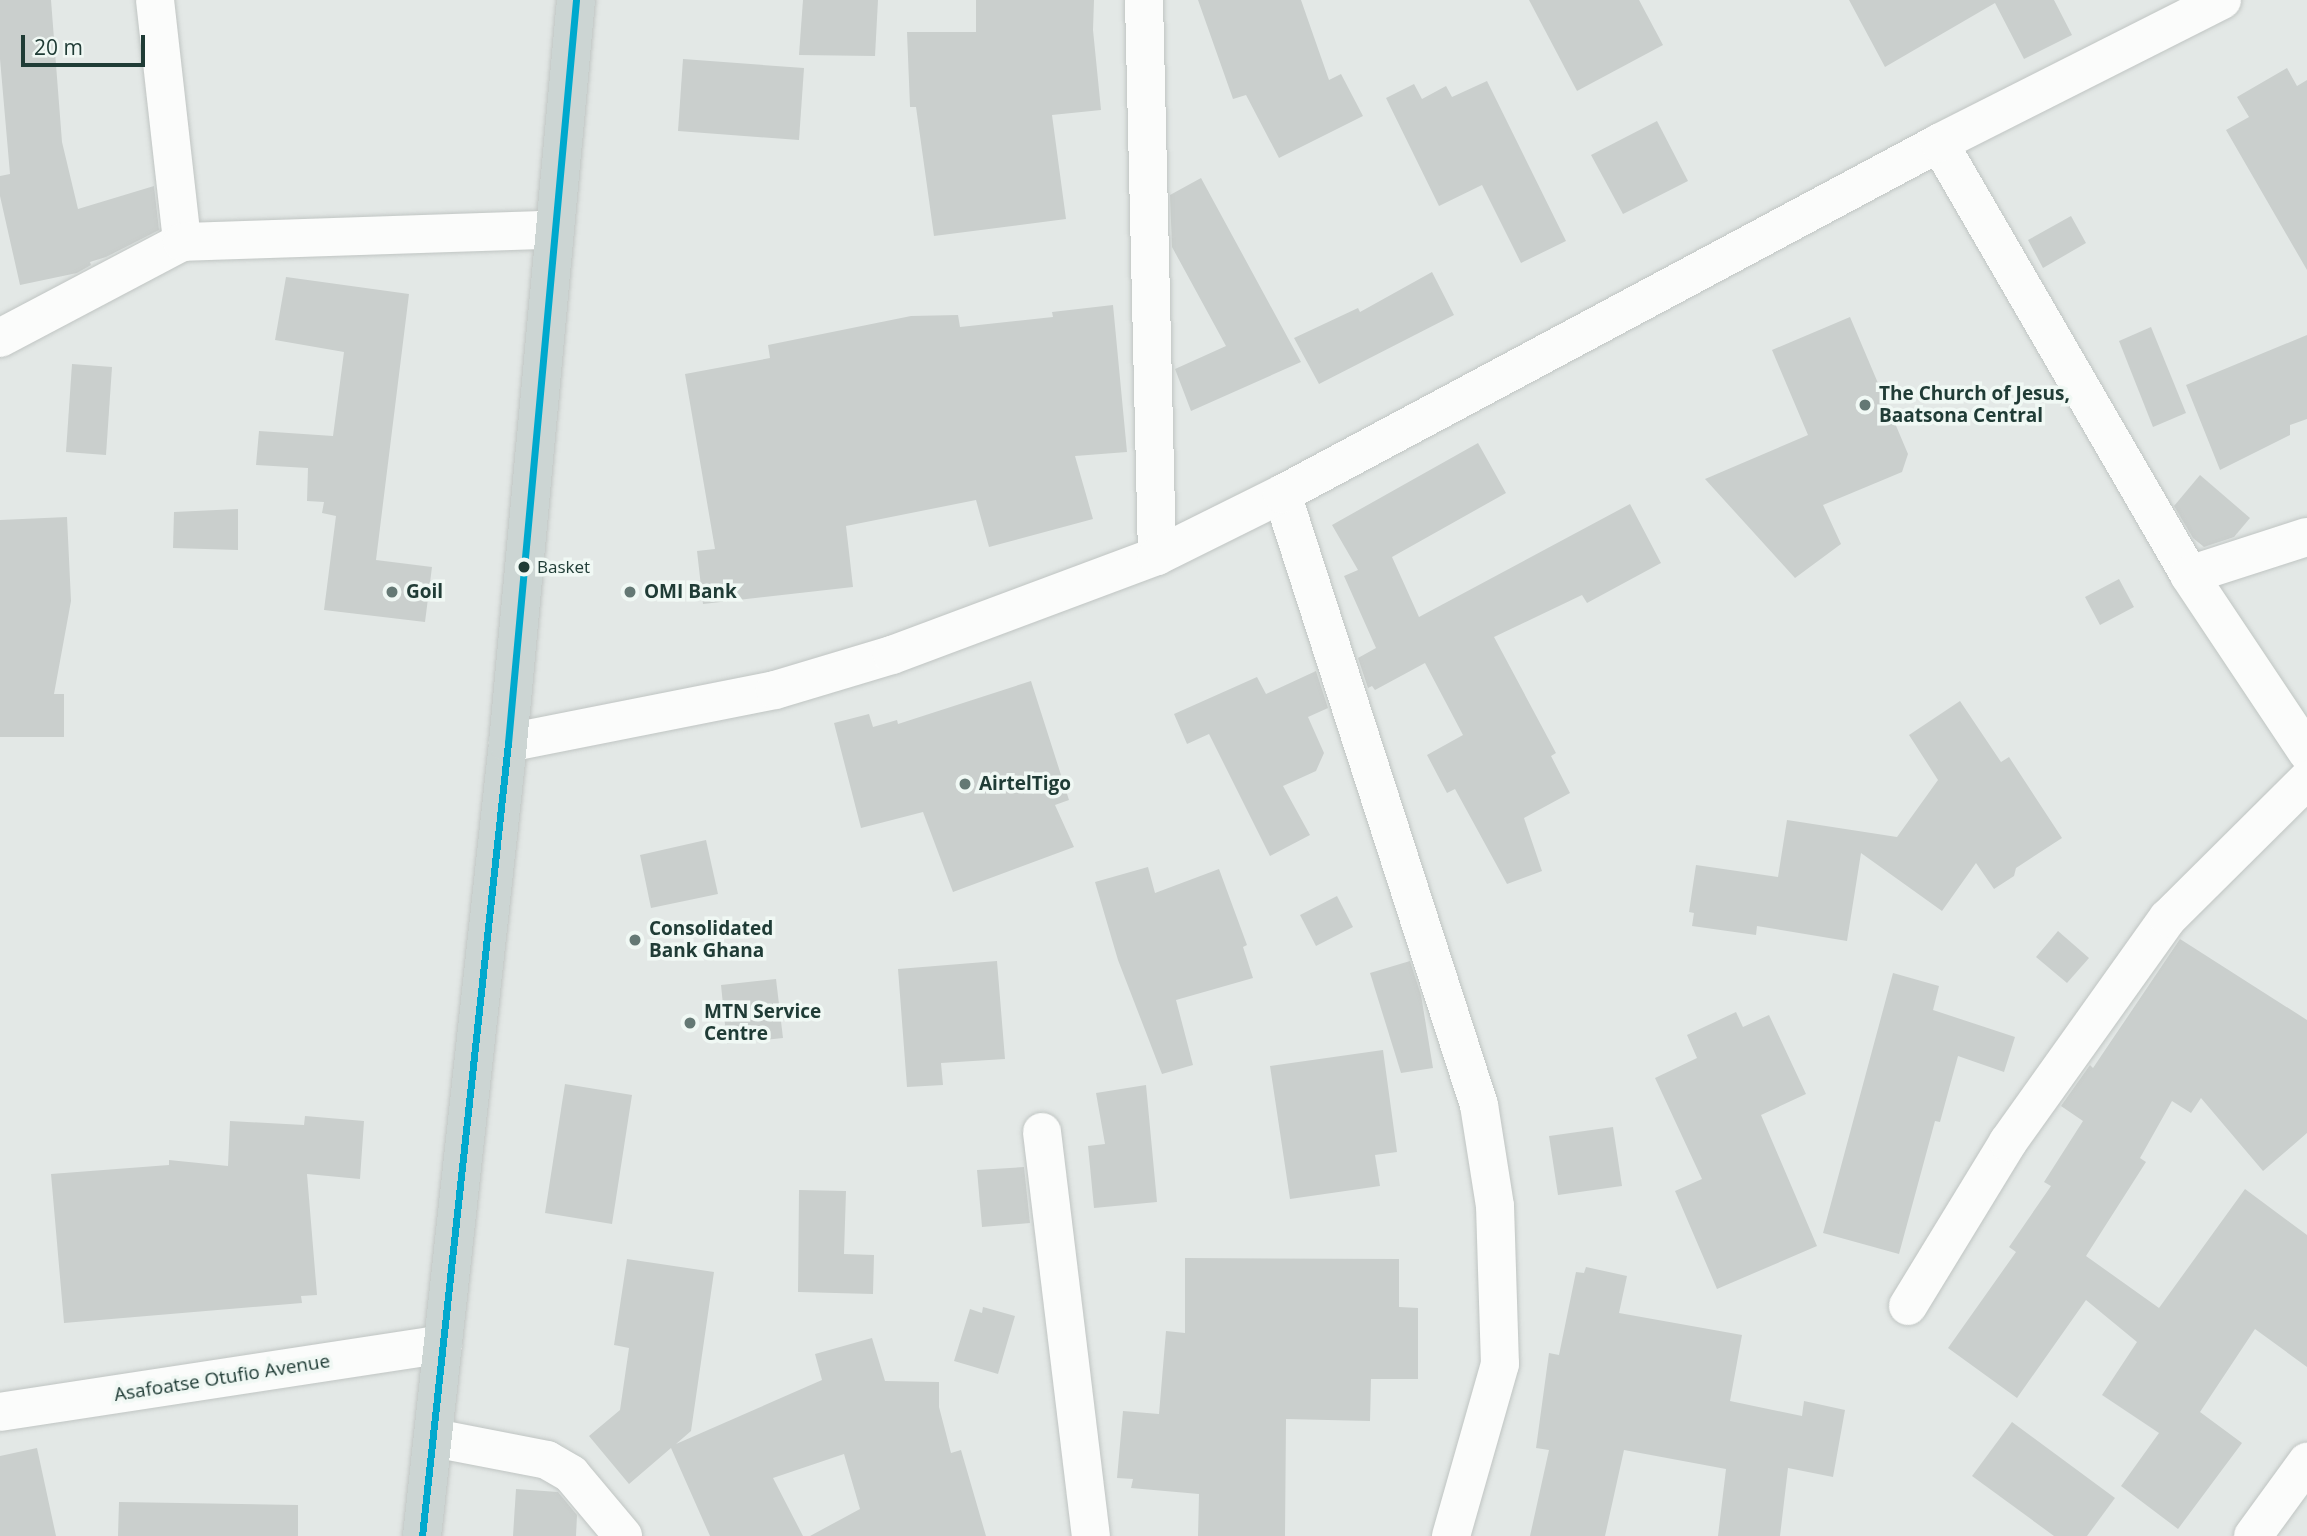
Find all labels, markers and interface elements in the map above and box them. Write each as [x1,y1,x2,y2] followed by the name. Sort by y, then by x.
[24,21,149,65] scale bar
[34,33,83,61] text: 20 m
[1879,383,2070,427] place label: The Church of Jesus, Baatsona Central
[1857,397,1873,413] marker: The Church of Jesus, Baatsona Central
[537,557,590,577] place label: Basket
[517,560,531,574] marker: Basket
[406,581,443,603] place label: Goil
[644,581,737,603] place label: OMI Bank
[384,584,400,600] marker: Goil
[622,584,638,600] marker: OMI Bank
[979,773,1071,795] place label: AirtelTigo
[957,776,973,792] marker: AirtelTigo
[649,918,773,962] place label: Consolidated Bank Ghana
[627,932,643,948] marker: Consolidated Bank Ghana
[704,1001,821,1045] place label: MTN Service Centre
[682,1015,698,1031] marker: MTN Service Centre
[112,1350,332,1406] street label: Asafoatse Otufio Avenue

